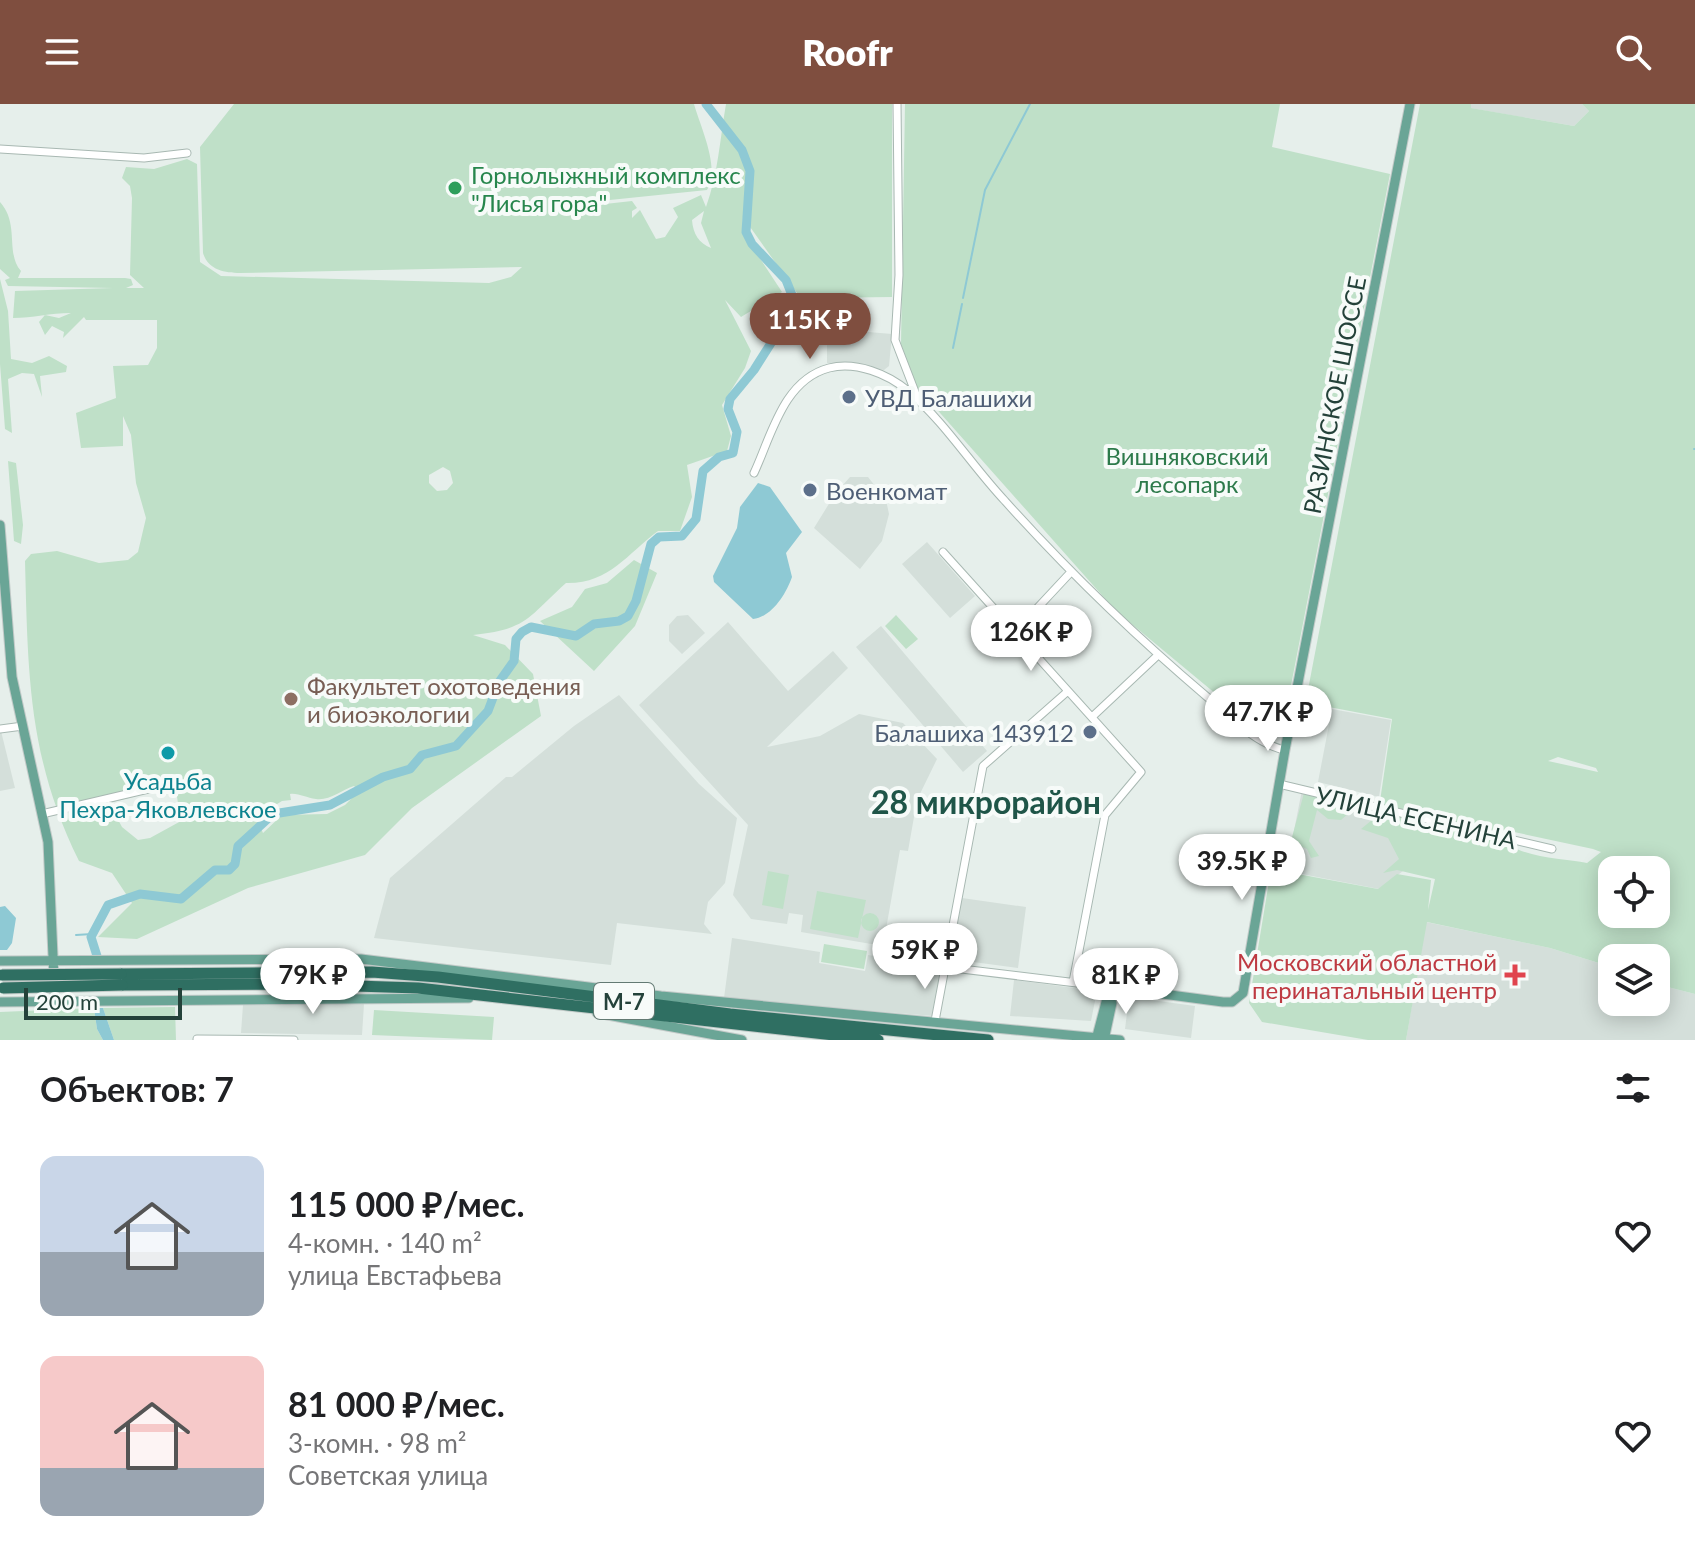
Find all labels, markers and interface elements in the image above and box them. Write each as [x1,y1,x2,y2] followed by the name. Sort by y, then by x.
[40,30,84,74] icon: menu
[802,30,893,74] text: Roofr
[1611,30,1655,74] icon: search
[471,160,741,217] place label: Горнолыжный комплекс "Лисья гора"
[446,179,464,197] marker: Горнолыжный комплекс "Лисья гора"
[1297,274,1371,516] street label: РАЗИНСКОЕ ШОССЕ
[745,293,875,361] pin: 115K ₽
[768,303,852,335] text: 115K ₽
[865,383,1032,412] place label: УВД Балашихи
[840,388,858,406] marker: УВД Балашихи
[1105,441,1269,498] park label: Вишняковский лесопарк
[826,476,947,505] place label: Военкомат
[801,481,819,499] marker: Военкомат
[966,605,1096,673] pin: 126K ₽
[989,615,1073,647] text: 126K ₽
[307,671,581,728] place label: Факультет охотоведения и биоэкологии
[1194,685,1342,753] pin: 47.7K ₽
[282,690,300,708] marker: Факультет охотоведения и биоэкологии
[1223,695,1313,727] text: 47.7K ₽
[874,718,1074,747] place label: Балашиха 143912
[1081,723,1099,741] marker: Балашиха 143912
[159,744,177,762] marker: Усадьба Пехра-Яковлевское
[59,766,277,823] place label: Усадьба Пехра-Яковлевское
[1313,780,1520,854] street label: УЛИЦА ЕСЕНИНА
[871,782,1101,821] district label: 28 микрорайон
[1168,834,1316,902] pin: 39.5K ₽
[1197,844,1287,876] text: 39.5K ₽
[1598,856,1670,1016] map controls
[1598,856,1670,928] button: locate
[869,923,981,991] pin: 59K ₽
[890,933,960,965] text: 59K ₽
[1598,944,1670,1016] button: layers
[1237,947,1497,1004] place label: Московский областной перинатальный центр
[257,948,369,1016] pin: 79K ₽
[1070,948,1182,1016] pin: 81K ₽
[278,958,348,990] text: 79K ₽
[1091,958,1161,990] text: 81K ₽
[1504,964,1526,986] marker: Московский областной перинатальный центр
[594,983,654,1019] road number: М-7
[24,984,182,1020] scale bar
[36,988,98,1015] text: 200 m
[1611,1066,1655,1110] icon: filters
[40,1068,234,1109] text: Объектов: 7
[288,1183,524,1224] text: 115 000 ₽/мес.
[104,1188,200,1284] icon: home
[1611,1214,1655,1258] icon: heart
[288,1227,482,1259] text: 4-комн. · 140 m²
[288,1259,502,1291] text: улица Евстафьева
[288,1383,505,1424] text: 81 000 ₽/мес.
[104,1388,200,1484] icon: home
[1611,1414,1655,1458] icon: heart
[288,1427,467,1459] text: 3-комн. · 98 m²
[288,1459,488,1491] text: Советская улица

